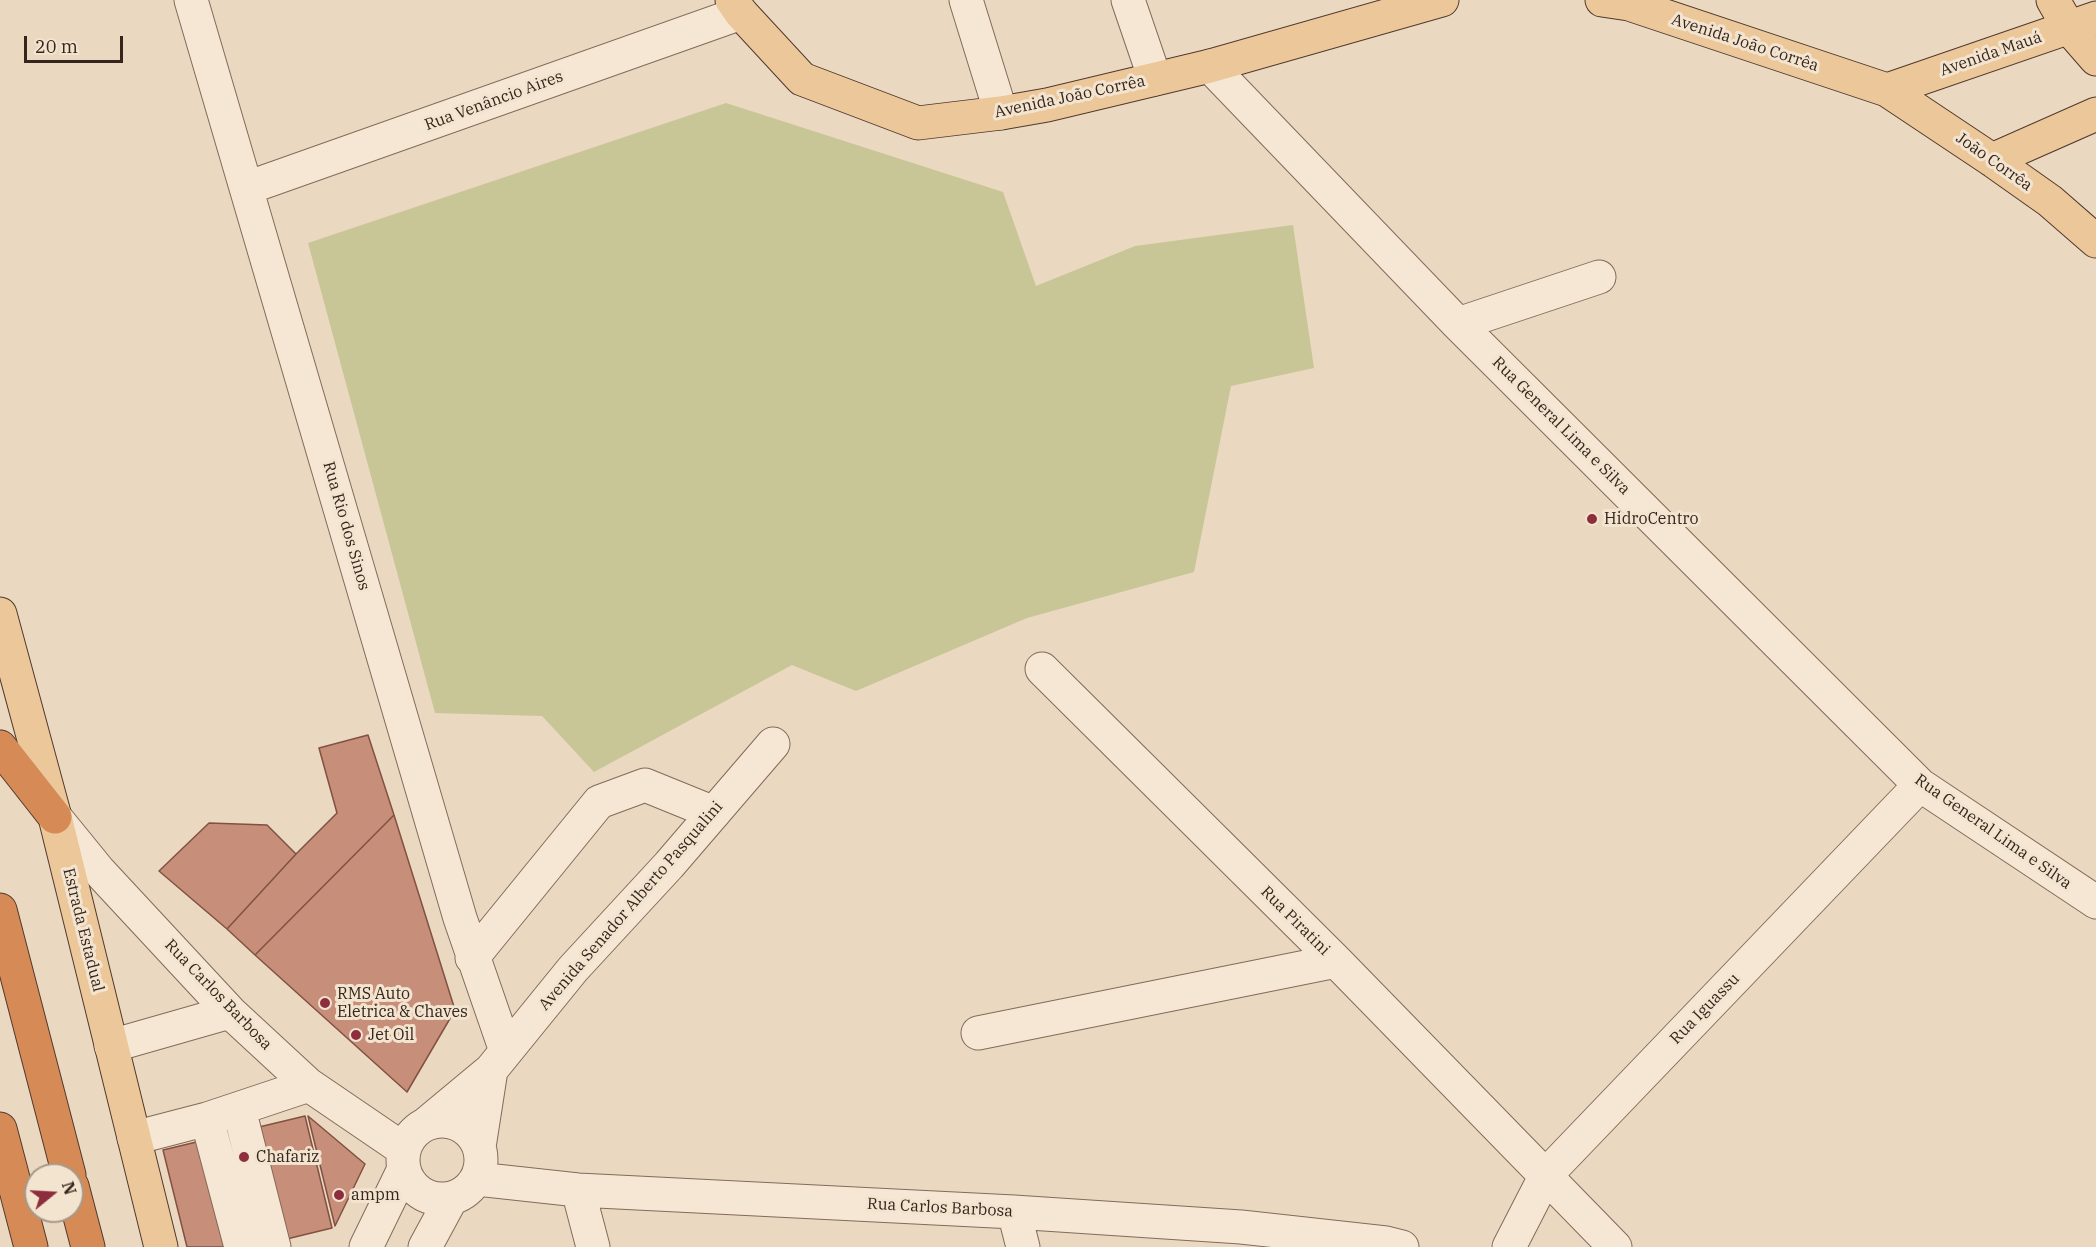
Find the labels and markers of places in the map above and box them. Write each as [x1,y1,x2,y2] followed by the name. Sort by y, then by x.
[1604,509,1698,529] place label: HidroCentro
[1585,512,1599,526] marker: HidroCentro
[337,984,468,1022] place label: RMS Auto Eletrica & Chaves
[318,996,332,1010] marker: RMS Auto Eletrica & Chaves
[368,1025,414,1045] place label: Jet Oil
[349,1028,363,1042] marker: Jet Oil
[256,1147,319,1167] place label: Chafariz
[237,1150,251,1164] marker: Chafariz
[351,1185,400,1205] place label: ampm
[332,1188,346,1202] marker: ampm

